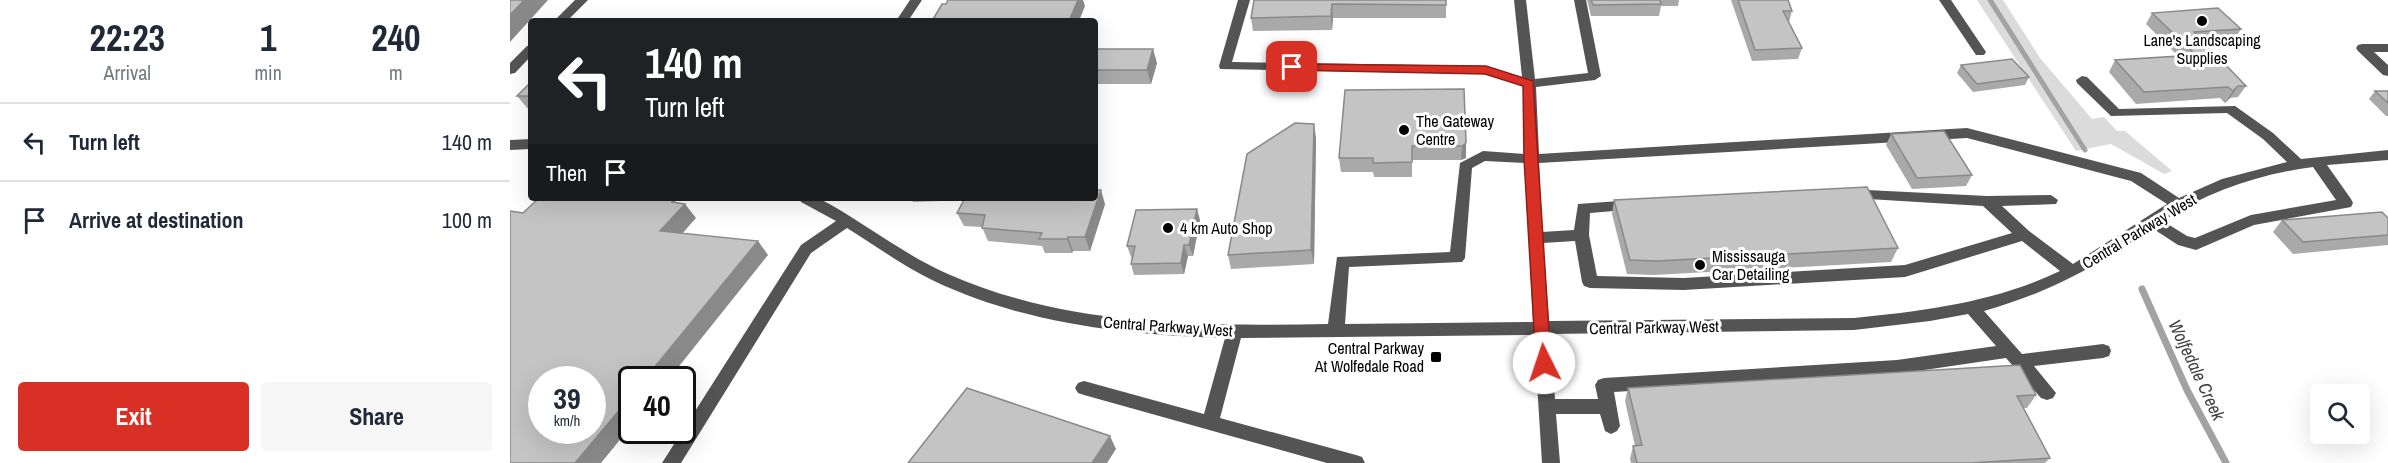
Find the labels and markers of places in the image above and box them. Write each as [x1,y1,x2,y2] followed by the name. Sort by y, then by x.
[2195,14,2209,28] marker: Lane's Landscaping Supplies
[2143,29,2261,69] place label: Lane's Landscaping Supplies
[1266,41,1317,92] pin
[1416,110,1494,150] place label: The Gateway Centre
[1397,123,1411,137] marker: The Gateway Centre
[1180,217,1273,239] place label: 4 km Auto Shop
[1161,221,1175,235] marker: 4 km Auto Shop
[1712,245,1790,285] place label: Mississauga Car Detailing
[1693,258,1707,272] marker: Mississauga Car Detailing
[1314,337,1424,377] place label: Central Parkway At Wolfedale Road
[1429,350,1443,364] marker: Central Parkway At Wolfedale Road

